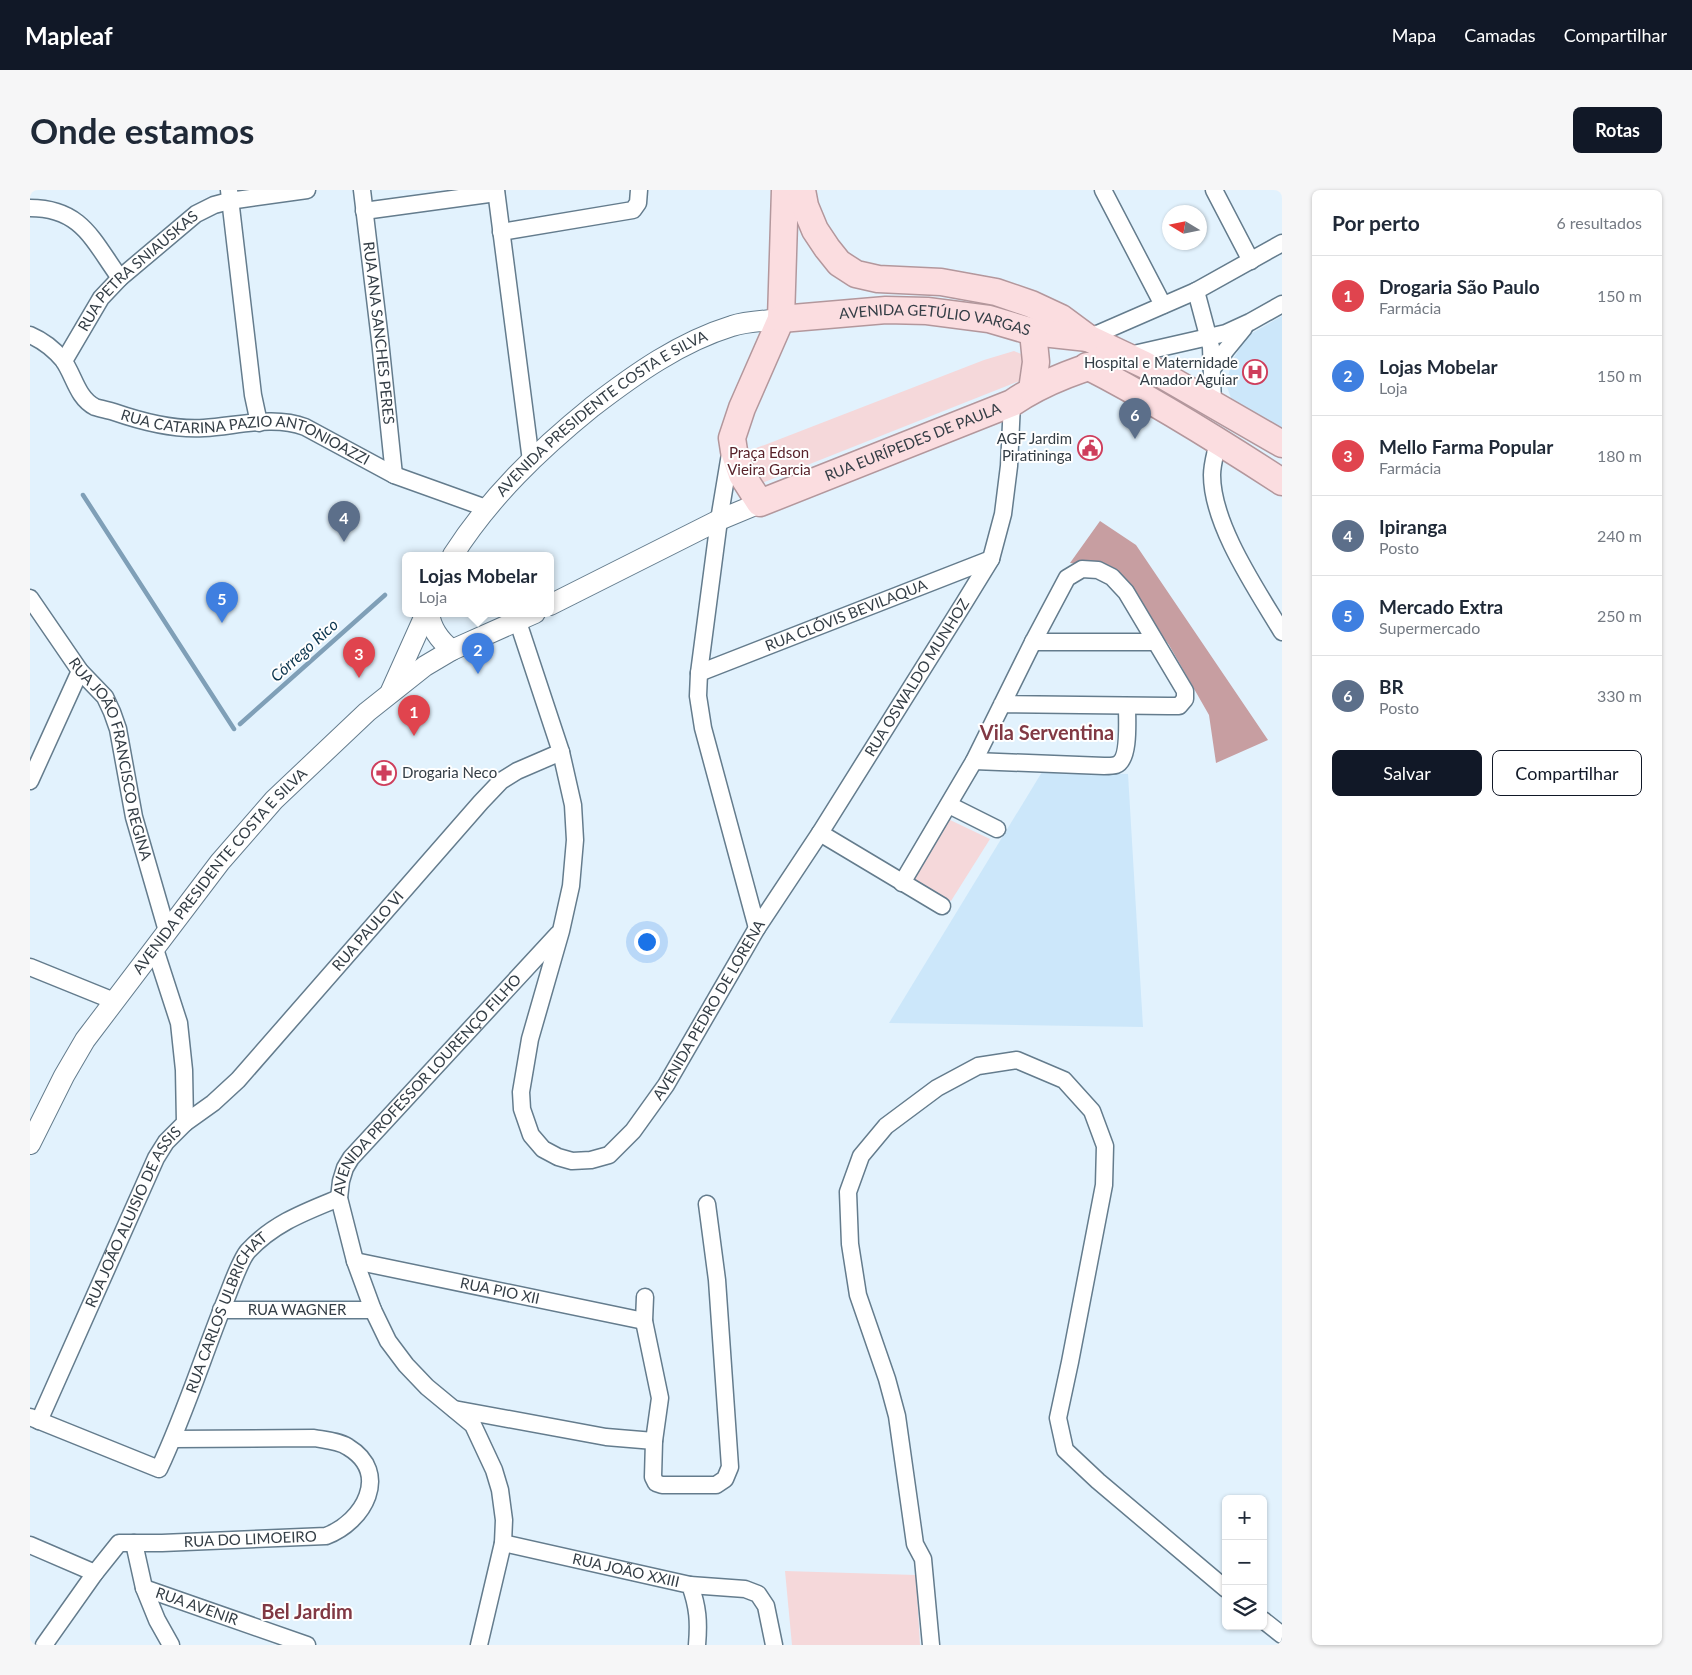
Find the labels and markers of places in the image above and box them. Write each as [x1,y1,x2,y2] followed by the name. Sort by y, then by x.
[1084,353,1239,388] place label: Hospital e Maternidade Amador Aguiar
[1242,359,1268,385] hospital icon: Hospital e Maternidade Amador Aguiar
[1119,398,1151,439] pin: 6
[997,429,1072,464] place label: AGF Jardim Piratininga
[1077,435,1103,461] public building icon: AGF Jardim Piratininga
[328,501,360,542] pin: 4
[206,582,238,623] pin: 5
[462,633,494,674] pin: 2
[343,637,375,678] pin: 3
[398,695,430,736] pin: 1
[371,760,397,786] pharmacy icon: Drogaria Neco
[402,763,497,781] place label: Drogaria Neco

